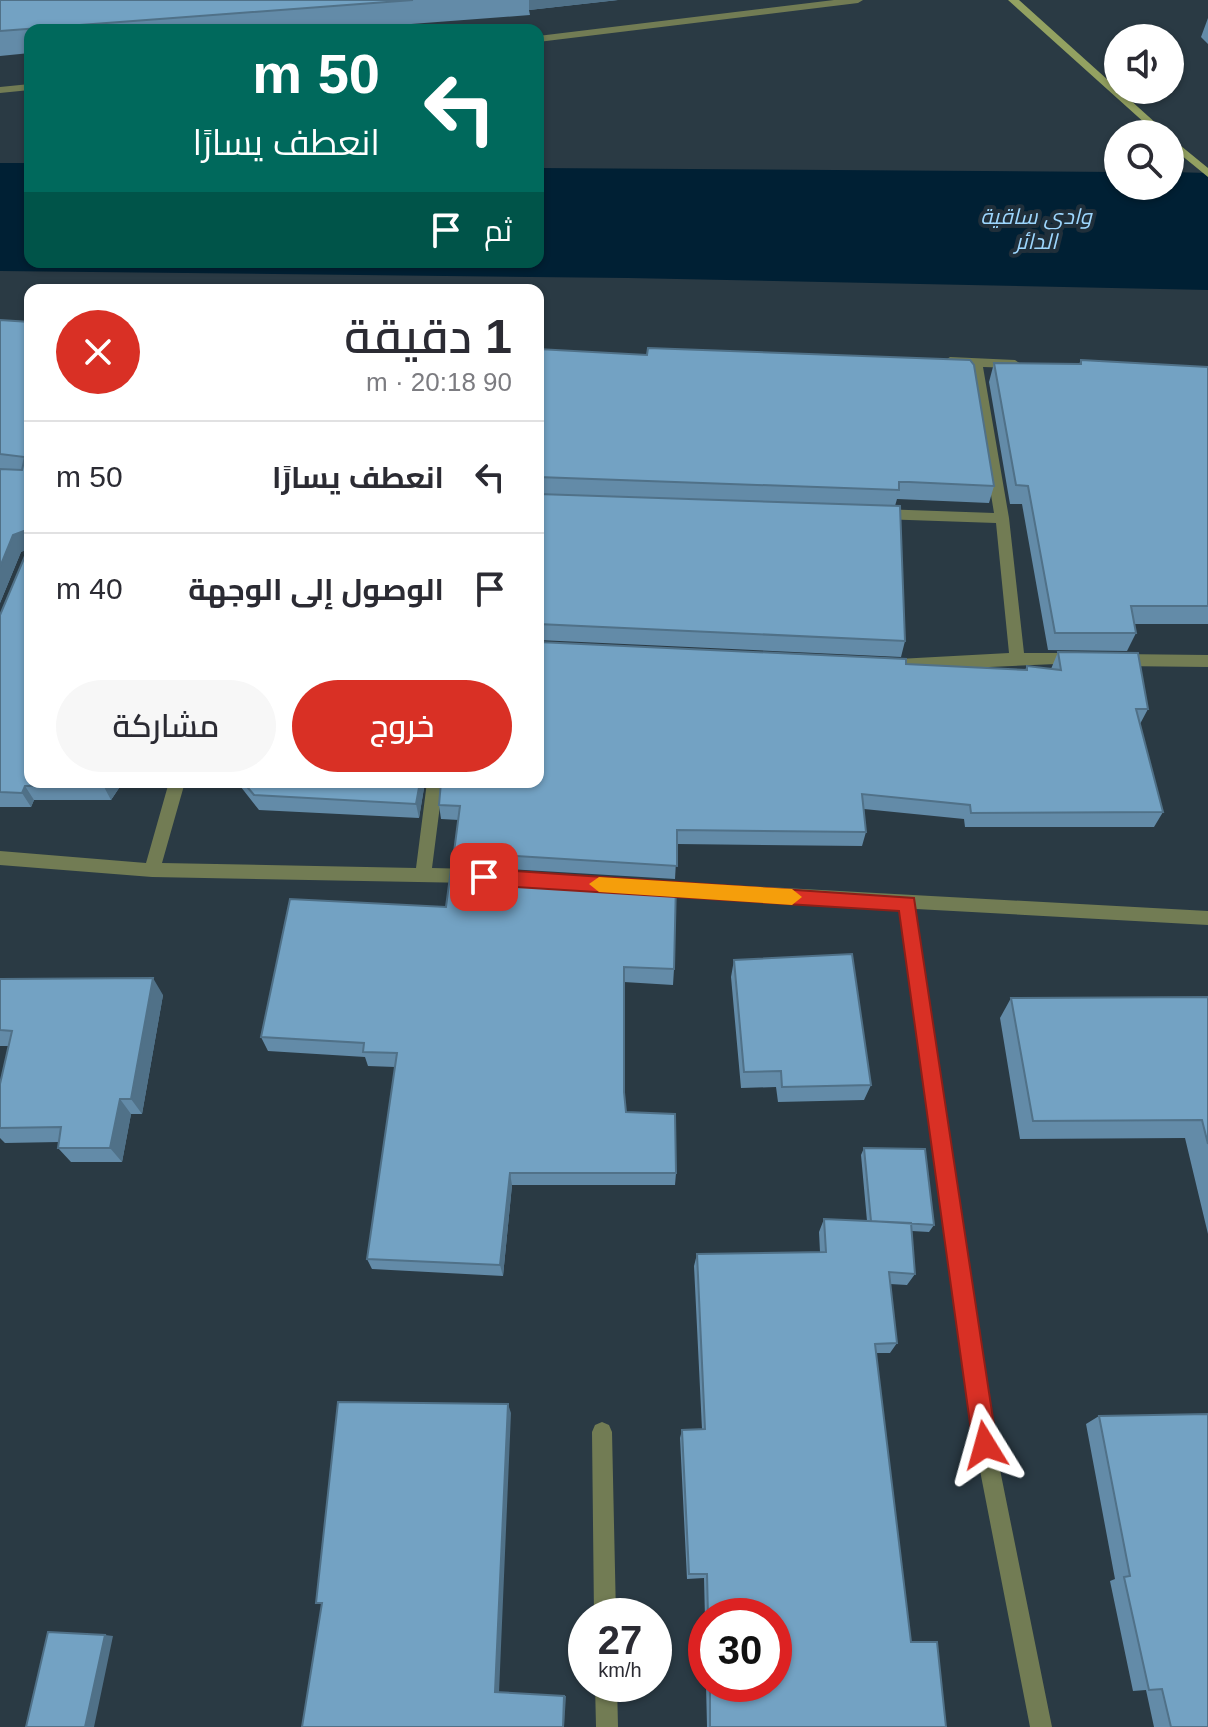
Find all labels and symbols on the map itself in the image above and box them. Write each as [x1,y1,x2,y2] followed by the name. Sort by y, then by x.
[980,204,1094,254] water label: وادي ساقية الدائر
[450,843,518,911] pin
[943,1403,1027,1487] position arrow
[688,1598,792,1702] speed limit sign: 30

